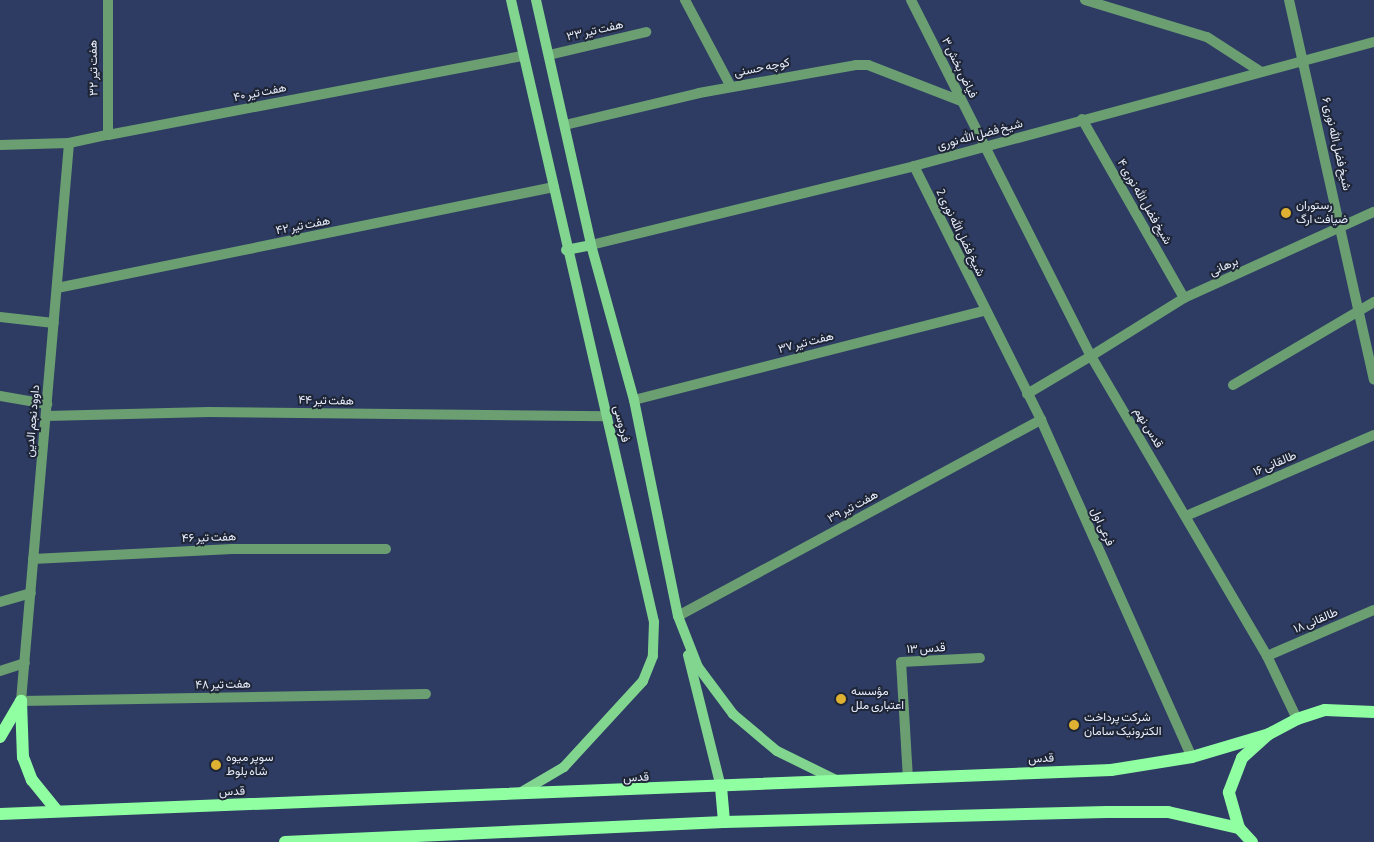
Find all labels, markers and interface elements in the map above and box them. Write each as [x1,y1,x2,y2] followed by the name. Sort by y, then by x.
[565,18,625,44] street label: هفت تیر ۳۳
[938,35,980,101] street label: فیاض بخش ۳
[86,40,102,96] street label: هفت تیر ۳۲
[733,56,791,80] street label: کوچه حسنی
[232,81,288,105] street label: هفت تیر ۴۰
[1318,96,1354,192] street label: شیخ فضل الله نوری ۶
[936,117,1024,153] street label: شیخ فضل الله نوری
[1114,157,1174,247] street label: شیخ فضل الله نوری ۴
[933,187,987,279] street label: شیخ فضل الله نوری 2
[1296,199,1348,227] place label: رستوران ضیافت ارگ
[1280,207,1292,219] marker: رستوران ضیافت ارگ
[275,214,331,238] street label: هفت تیر ۴۲
[1207,254,1241,280] street label: برهانی
[777,329,835,357] street label: هفت تیر ۳۷
[23,384,43,458] street label: داوود نجم الدین
[298,393,354,409] street label: هفت تیر ۴۴
[610,404,632,444] street label: فردوسی
[1130,405,1166,451] street label: قدس نهم
[1251,448,1299,480] street label: طالقانی ۱۶
[825,488,881,526] street label: هفت تیر ۳۹
[1087,505,1117,549] street label: فرعی اول
[182,530,236,546] street label: هفت تیر ۴۶
[1292,605,1340,637] street label: طالقانی ۱۸
[906,641,946,657] street label: قدس ۱۳
[195,677,251,693] street label: هفت تیر ۴۸
[851,685,904,713] place label: مؤسسه اعتباری ملل
[835,693,847,705] marker: مؤسسه اعتباری ملل
[1084,711,1161,739] place label: شرکت پرداخت الکترونیک سامان
[1068,719,1080,731] marker: شرکت پرداخت الکترونیک سامان
[226,751,274,779] place label: سوپر میوه شاه بلوط
[1028,751,1054,767] street label: قدس
[210,759,222,771] marker: سوپر میوه شاه بلوط
[623,770,649,786] street label: قدس
[219,784,245,800] street label: قدس

